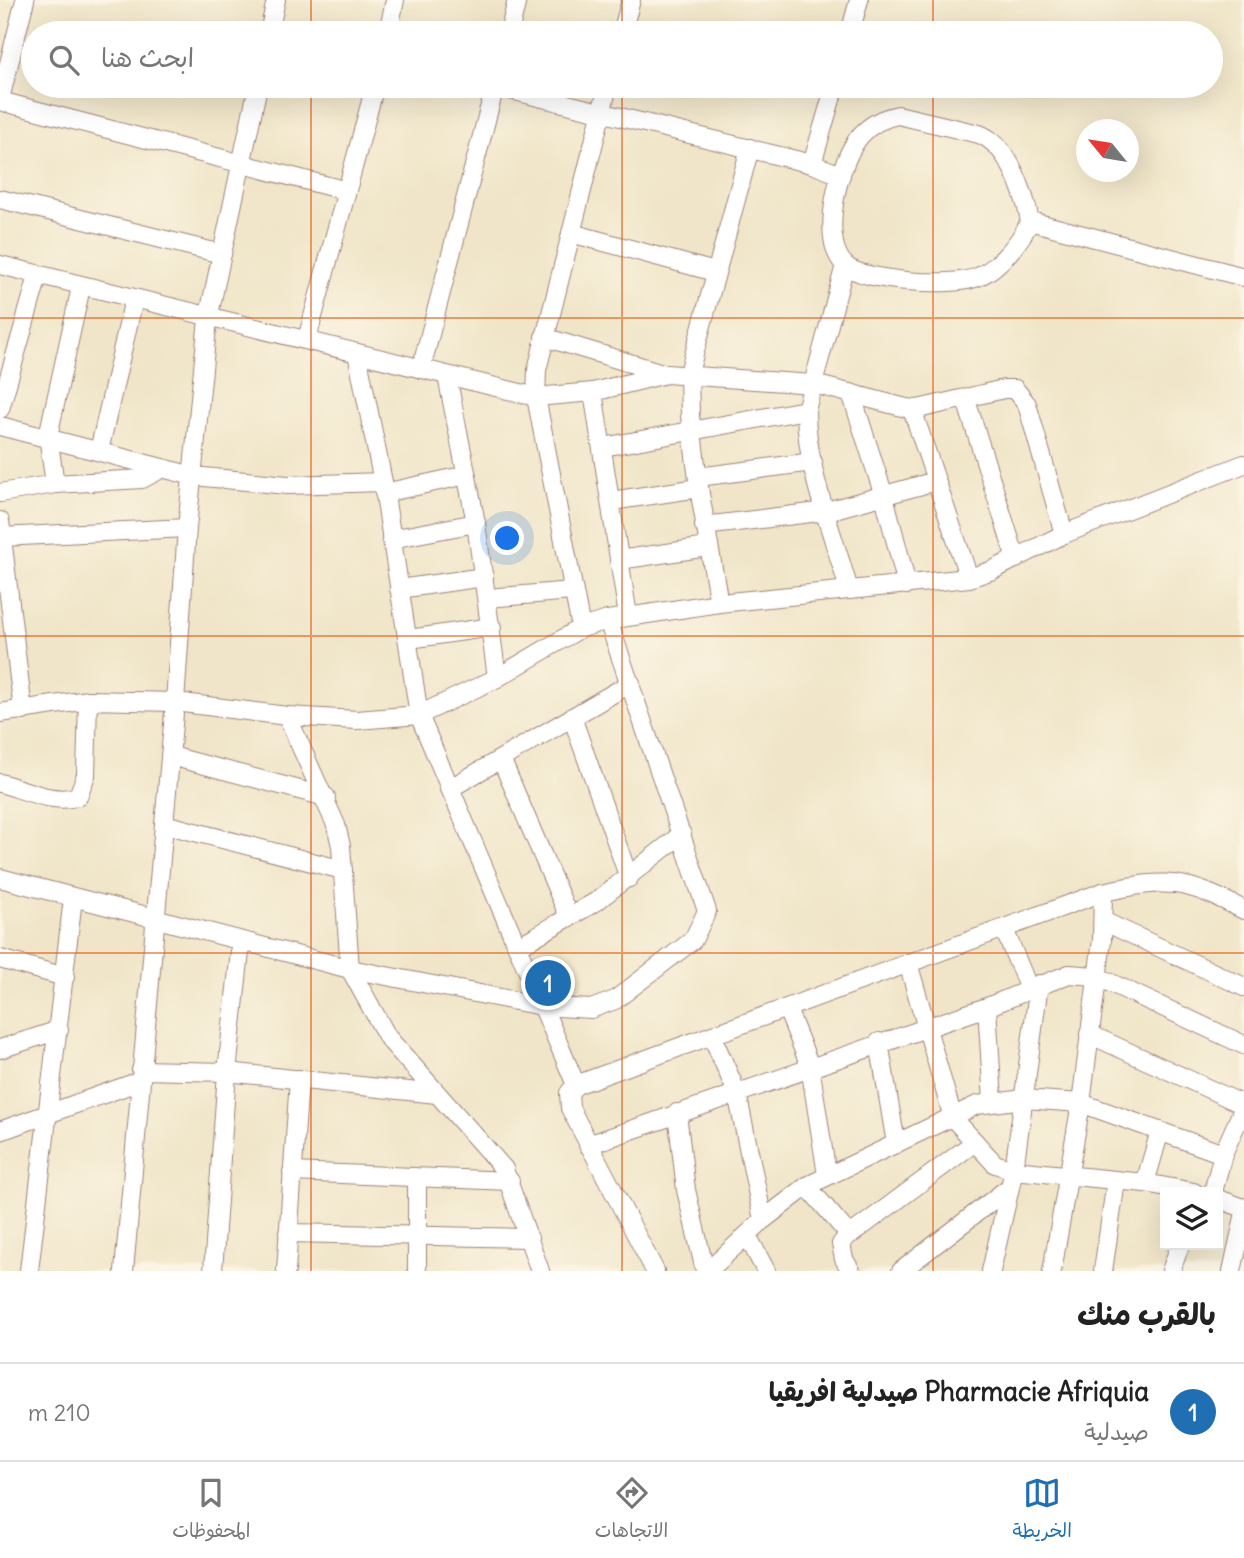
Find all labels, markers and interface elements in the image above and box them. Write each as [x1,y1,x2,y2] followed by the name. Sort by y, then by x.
[21,21,1223,98] search box
[45,41,83,79] icon: search
[101,41,194,74] text: ابحث هنا
[1076,119,1139,182] north arrow
[490,521,524,555] your location
[525,957,571,1009] pin: 1
[1160,1187,1223,1250] map controls
[1160,1187,1223,1250] button: layers
[1077,1295,1216,1333] text: بالقرب منك
[769,1375,1149,1408] text: Pharmacie Afriquia صيدلية افريقيا
[28,1398,91,1427] text: 210 m
[1188,1398,1198,1427] text: 1
[1084,1417,1149,1446] text: صيدلية
[172,1474,250,1547] tab: المحفوظات
[595,1474,668,1547] tab: الاتجاهات
[1013,1474,1072,1547] tab: الخريطة

